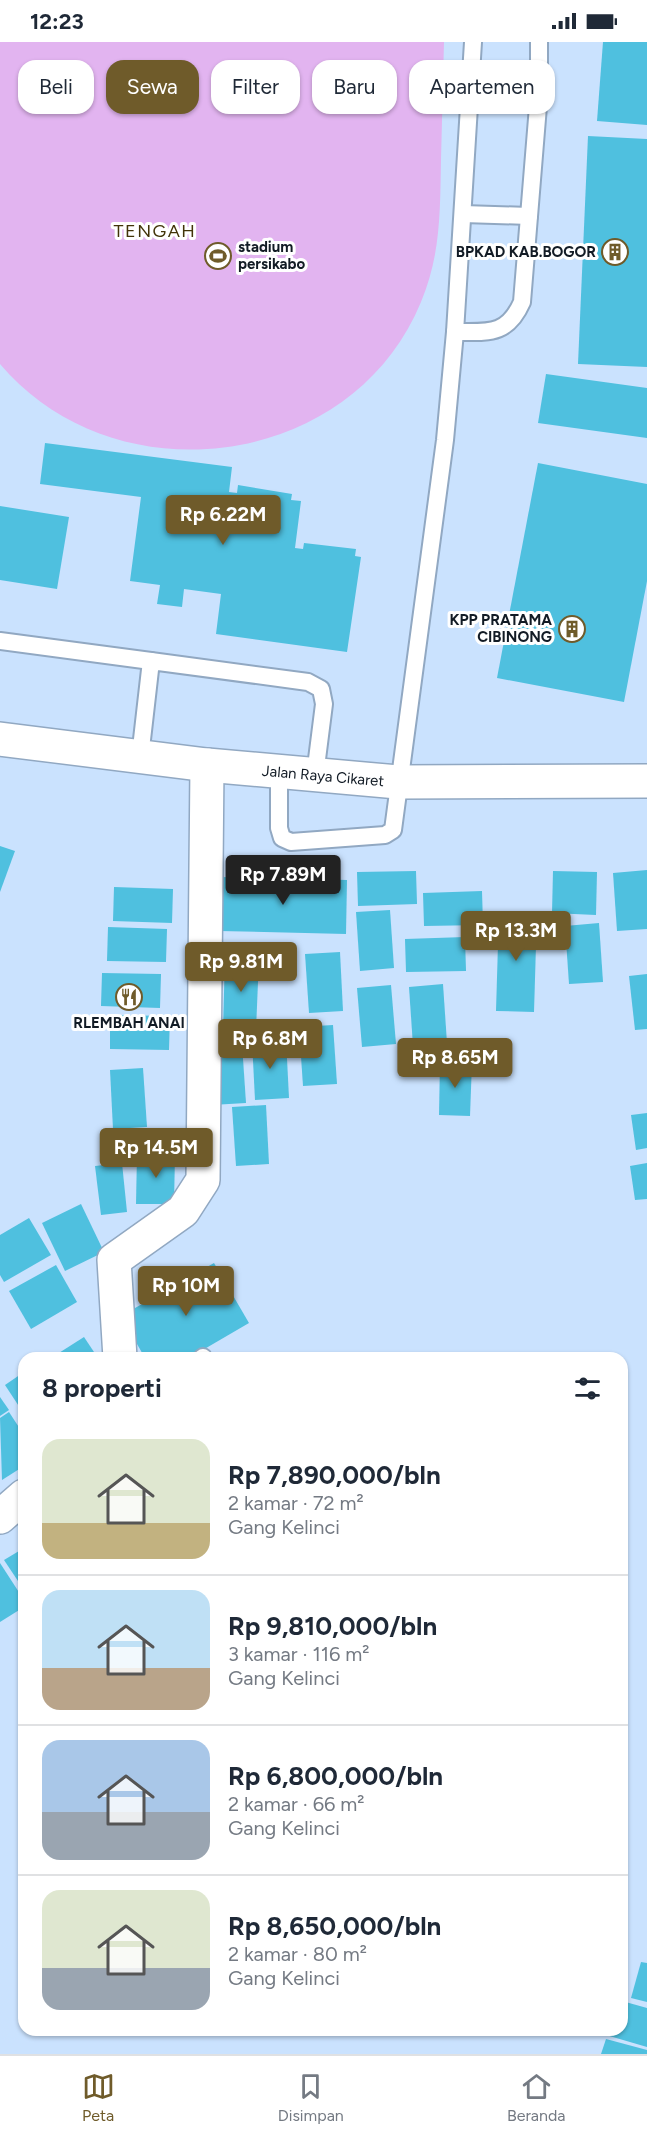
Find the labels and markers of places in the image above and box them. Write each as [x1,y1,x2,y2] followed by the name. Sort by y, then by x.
[600,237,630,267] building icon: BPKAD KAB.BOGOR
[238,238,306,273] place label: stadium persikabo
[203,241,233,271] sports icon: stadium persikabo
[456,243,596,261] place label: BPKAD KAB.BOGOR
[161,495,285,546] pin: Rp 6.22M
[449,611,552,646] place label: KPP PRATAMA CIBINONG
[557,614,587,644] building icon: KPP PRATAMA CIBINONG
[221,855,345,906] pin: Rp 7.89M
[454,911,578,962] pin: Rp 13.3M
[179,942,303,993] pin: Rp 9.81M
[114,982,144,1012] restaurant icon: RLEMBAH ANAI
[73,1014,185,1032] place label: RLEMBAH ANAI
[215,1019,325,1070] pin: Rp 6.8M
[393,1038,517,1089] pin: Rp 8.65M
[94,1128,218,1179] pin: Rp 14.5M
[137,1266,235,1317] pin: Rp 10M

